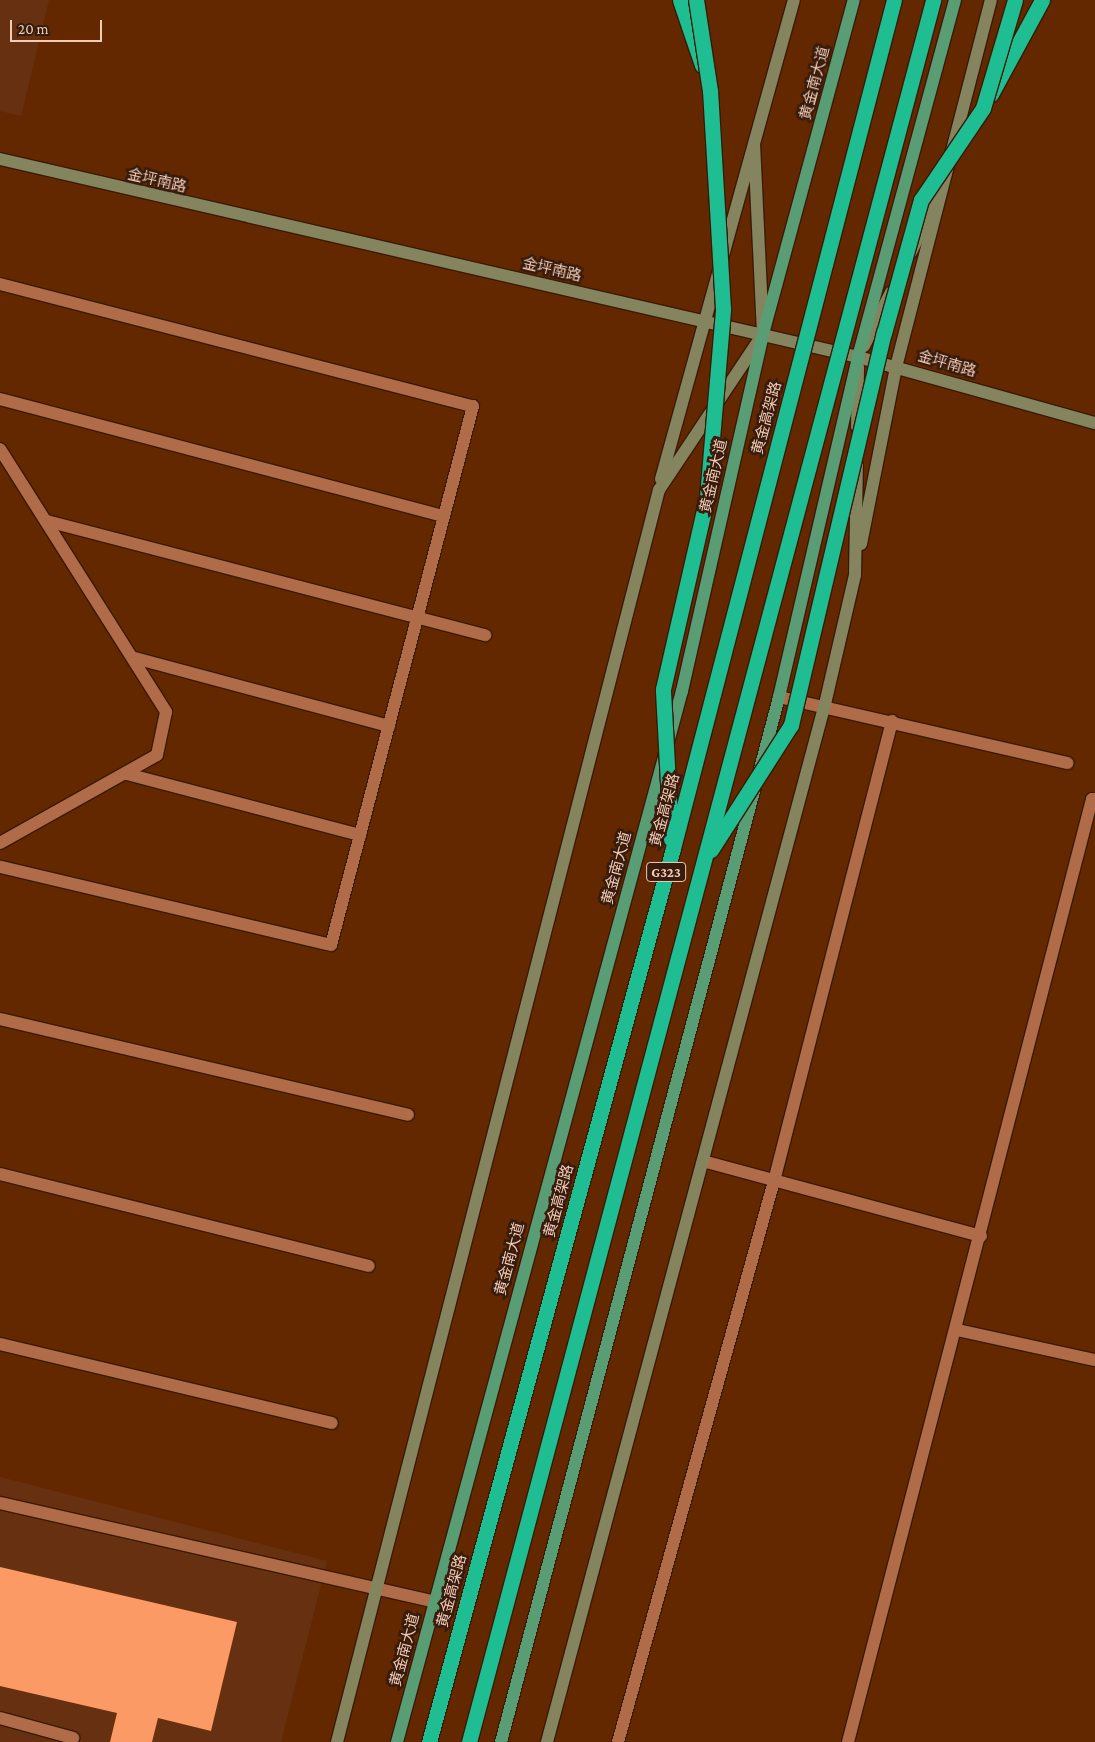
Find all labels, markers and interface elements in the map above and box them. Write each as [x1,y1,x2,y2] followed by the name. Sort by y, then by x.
[12,10,105,42] scale bar
[18,21,49,37] text: 20 m
[797,44,833,122] street label: 黄金南大道
[126,165,188,197] street label: 金坪南路
[521,254,583,286] street label: 金坪南路
[916,347,978,381] street label: 金坪南路
[749,379,785,457] street label: 黄金高架路
[697,437,731,515] street label: 黄金南大道
[647,771,683,849] street label: 黄金高架路
[599,829,635,907] street label: 黄金南大道
[646,860,686,884] road number: G323
[541,1162,577,1240] street label: 黄金高架路
[492,1220,528,1298] street label: 黄金南大道
[434,1552,470,1630] street label: 黄金高架路
[387,1611,423,1689] street label: 黄金南大道

